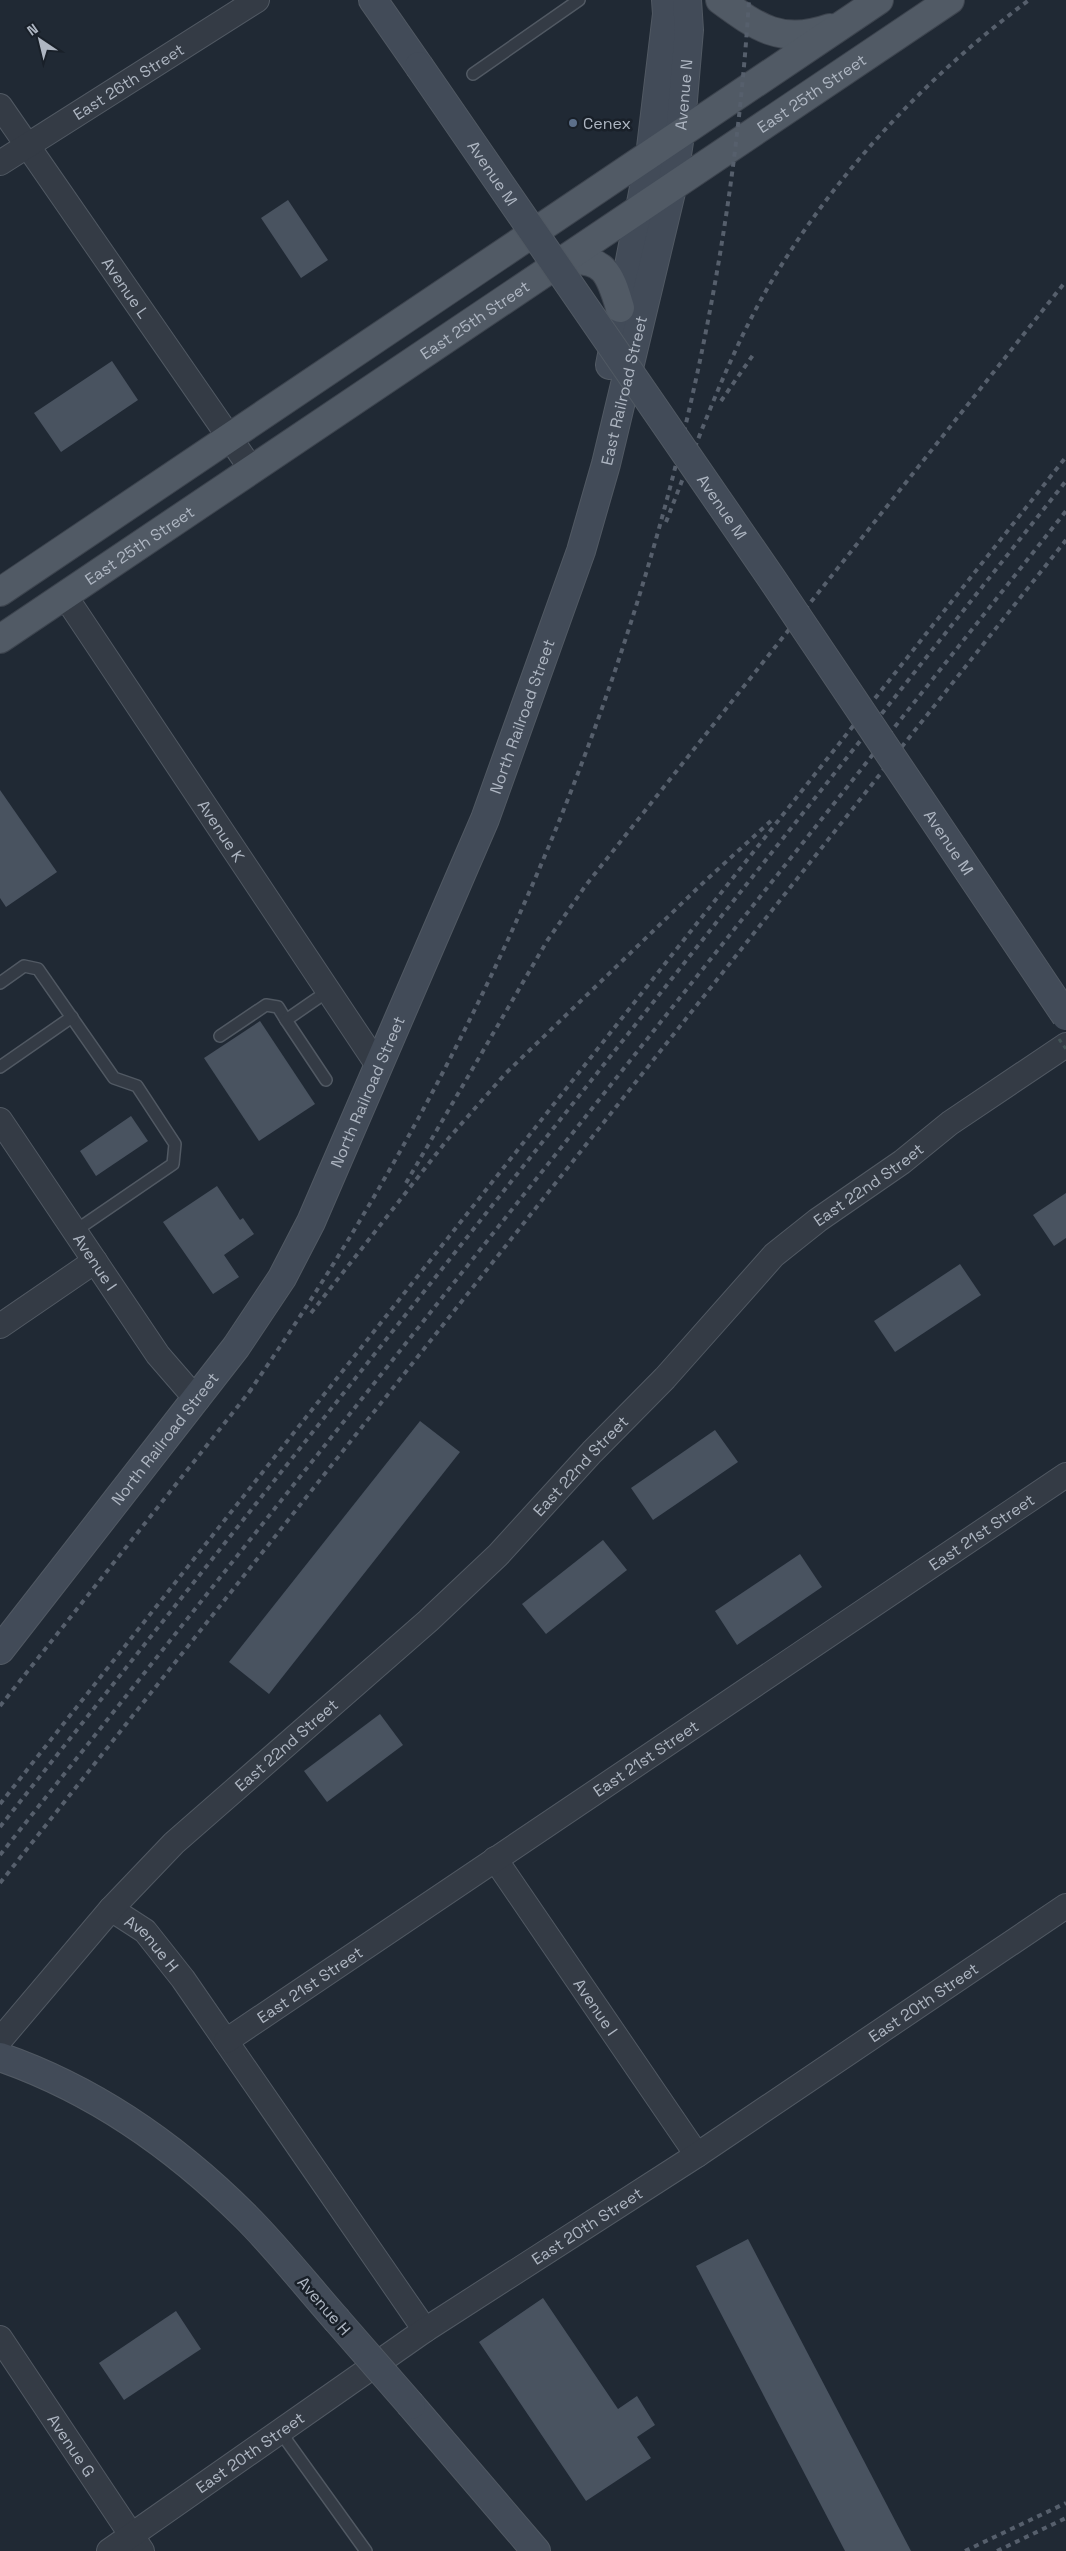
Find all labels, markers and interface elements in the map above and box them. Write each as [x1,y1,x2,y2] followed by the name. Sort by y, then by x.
[15,15,65,65] north arrow
[24,19,42,39] text: N
[69,39,188,125] street label: East 26th Street
[753,49,870,137] street label: East 25th Street
[670,58,697,131] street label: Avenue N
[583,113,631,134] place label: Cenex
[567,117,579,129] marker: Cenex
[463,136,522,210] street label: Avenue M
[97,253,154,322] street label: Avenue L
[416,275,533,364] street label: East 25th Street
[596,313,652,467] street label: East Railroad Street
[693,470,752,543] street label: Avenue M
[81,501,198,590] street label: East 25th Street
[484,636,559,797] street label: North Railroad Street
[193,796,250,866] street label: Avenue K
[920,805,979,879] street label: Avenue M
[325,1013,409,1171] street label: North Railroad Street
[809,1138,928,1231] street label: East 22nd Street
[69,1229,122,1295] street label: Avenue I
[106,1368,223,1509] street label: North Railroad Street
[528,1411,633,1520] street label: East 22nd Street
[925,1489,1038,1575] street label: East 21st Street
[230,1694,342,1796] street label: East 22nd Street
[589,1715,702,1801] street label: East 21st Street
[121,1910,184,1976] street label: Avenue H
[253,1941,367,2028] street label: East 21st Street
[864,1958,982,2047] street label: East 20th Street
[569,1974,623,2039] street label: Avenue I
[527,2182,646,2269] street label: East 20th Street
[293,2272,355,2340] street label: Avenue H
[191,2407,308,2498] street label: East 20th Street
[43,2410,100,2481] street label: Avenue G

